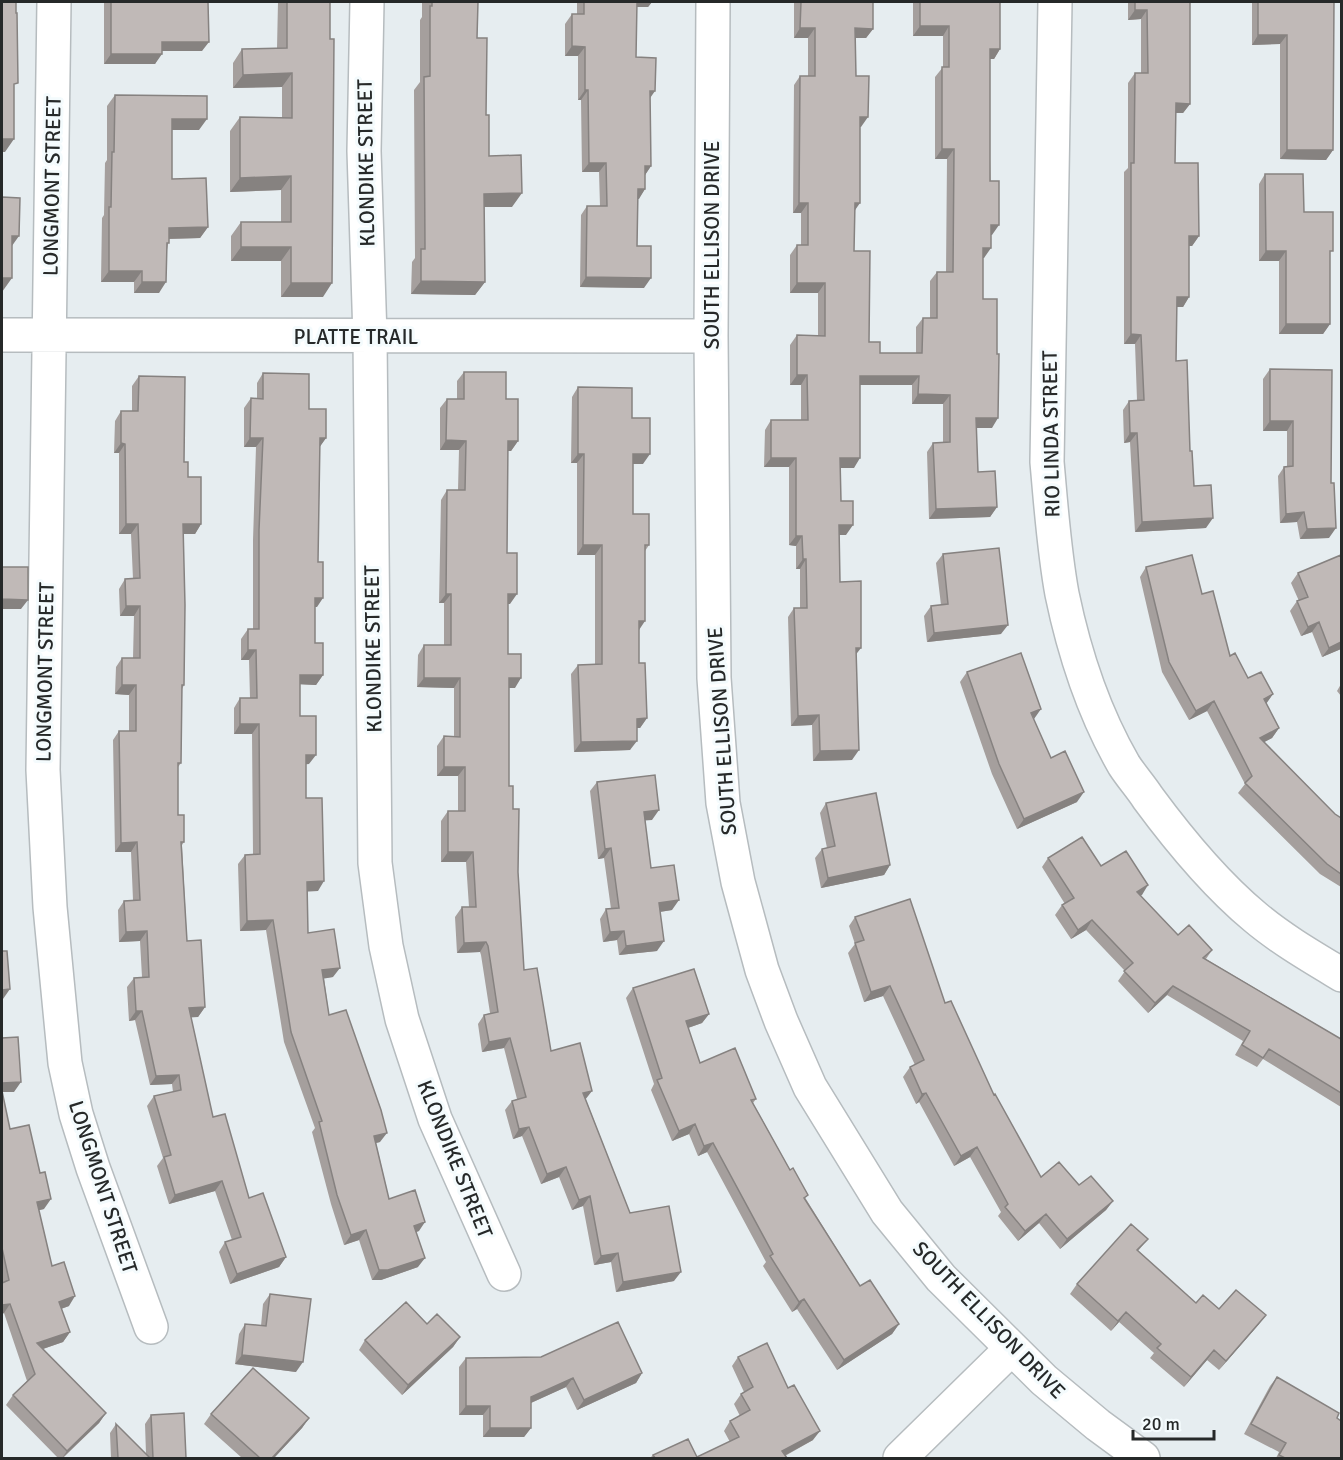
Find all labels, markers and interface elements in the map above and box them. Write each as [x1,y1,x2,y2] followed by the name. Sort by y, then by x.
[352,78,380,247] street label: KLONDIKE STREET
[37,95,67,276] street label: LONGMONT STREET
[699,141,725,349] street label: SOUTH ELLISON DRIVE
[294,324,419,350] street label: PLATTE TRAIL
[1037,349,1065,518] street label: RIO LINDA STREET
[359,564,387,733] street label: KLONDIKE STREET
[30,581,60,762] street label: LONGMONT STREET
[702,626,742,836] street label: SOUTH ELLISON DRIVE
[411,1076,499,1242] street label: KLONDIKE STREET
[63,1097,143,1277] street label: LONGMONT STREET
[907,1236,1071,1404] street label: SOUTH ELLISON DRIVE
[1133,1403,1214,1441] scale bar
[1142,1413,1180,1435] text: 20 m

